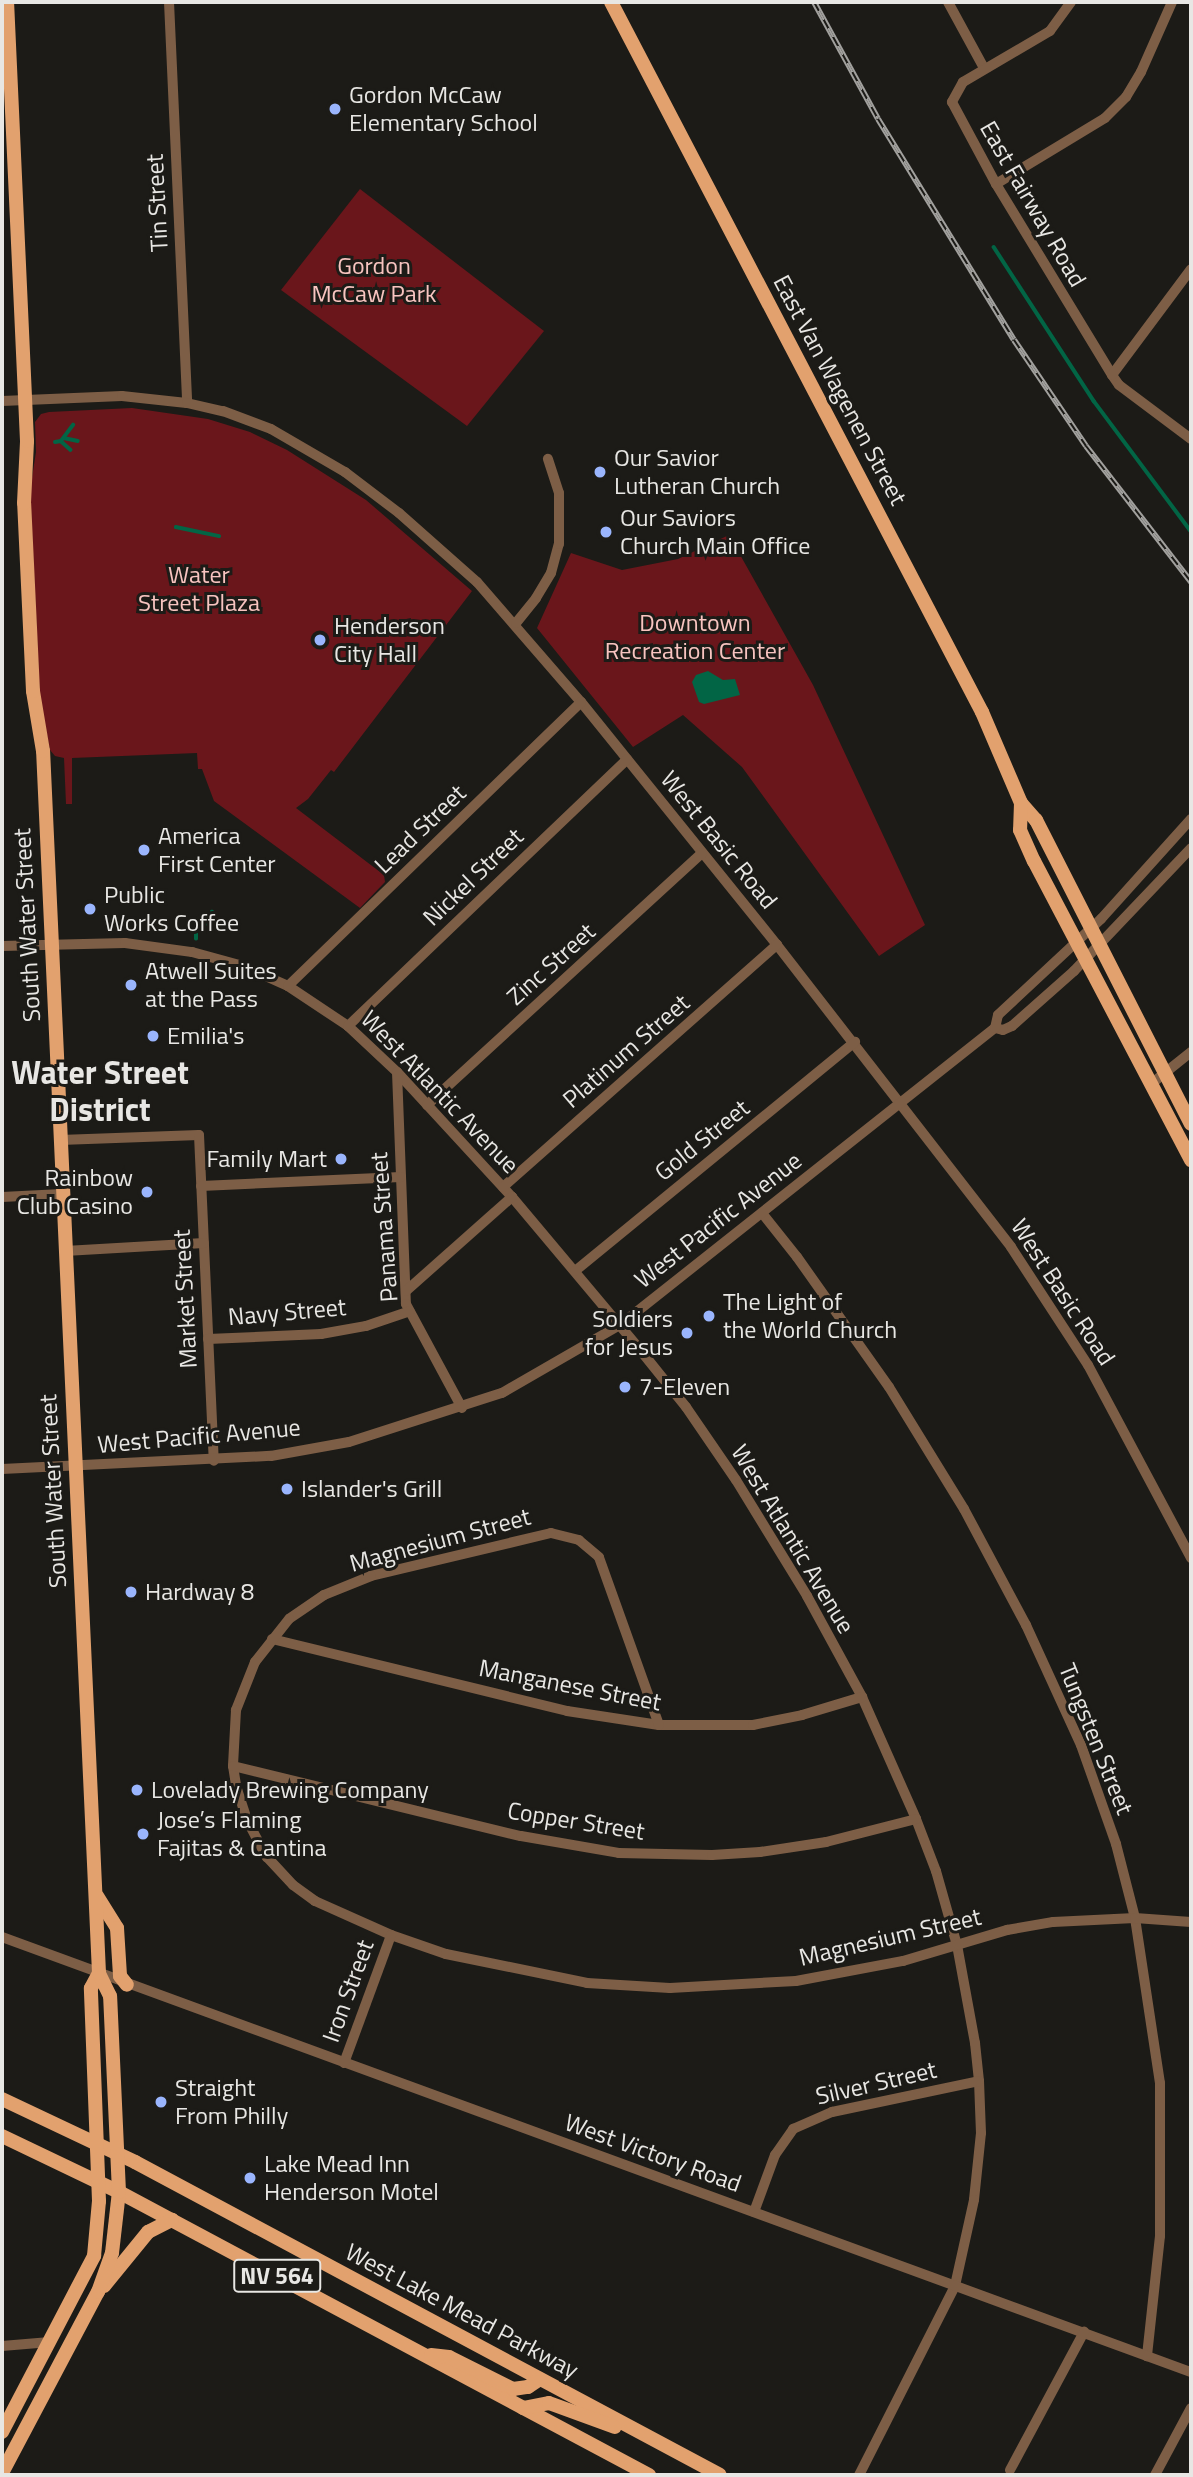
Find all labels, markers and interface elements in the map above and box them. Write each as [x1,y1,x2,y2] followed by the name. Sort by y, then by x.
[349,81,538,137] place label: Gordon McCaw Elementary School
[327,101,343,117] marker: Gordon McCaw Elementary School
[974,116,1092,292] street label: East Fairway Road
[140,153,174,253] street label: Tin Street
[311,252,437,308] park label: Gordon McCaw Park
[767,270,913,510] street label: East Van Wagenen Street
[614,444,780,500] place label: Our Savior Lutheran Church
[592,464,608,480] marker: Our Savior Lutheran Church
[620,504,810,560] place label: Our Saviors Church Main Office
[598,524,614,540] marker: Our Saviors Church Main Office
[138,561,260,617] park label: Water Street Plaza
[605,609,785,665] park label: Downtown Recreation Center
[334,612,445,668] place label: Henderson City Hall
[312,632,328,648] marker: Henderson City Hall
[655,765,783,915] street label: West Basic Road
[369,779,471,879] street label: Lead Street
[158,822,276,878] place label: America First Center
[417,822,529,932] street label: Nickel Street
[8,827,46,1023] street label: South Water Street
[136,842,152,858] marker: America First Center
[104,881,239,937] place label: Public Works Coffee
[82,901,98,917] marker: Public Works Coffee
[501,917,601,1011] street label: Zinc Street
[145,957,277,1013] place label: Atwell Suites at the Pass
[123,977,139,993] marker: Atwell Suites at the Pass
[557,988,695,1114] street label: Platinum Street
[355,1005,525,1179] street label: West Atlantic Avenue
[167,1022,244,1050] place label: Emilia's
[145,1028,161,1044] marker: Emilia's
[11,1054,189,1129] district label: Water Street District
[649,1093,755,1187] street label: Gold Street
[206,1145,327,1173] place label: Family Mart
[629,1146,807,1294] street label: West Pacific Avenue
[333,1151,349,1167] marker: Family Mart
[364,1151,404,1303] street label: Panama Street
[17,1164,133,1220] place label: Rainbow Club Casino
[139,1184,155,1200] marker: Rainbow Club Casino
[1005,1213,1121,1371] street label: West Basic Road
[167,1229,203,1369] street label: Market Street
[723,1288,897,1344] place label: The Light of the World Church
[227,1292,347,1332] street label: Navy Street
[585,1305,673,1361] place label: Soldiers for Jesus
[701,1308,717,1324] marker: The Light of the World Church
[679,1325,695,1341] marker: Soldiers for Jesus
[639,1373,730,1401] place label: 7-Eleven
[617,1379,633,1395] marker: 7-Eleven
[34,1393,72,1589] street label: South Water Street
[96,1413,302,1459] street label: West Pacific Avenue
[725,1439,861,1639] street label: West Atlantic Avenue
[301,1475,442,1503] place label: Islander's Grill
[279,1481,295,1497] marker: Islander's Grill
[346,1502,534,1578] street label: Magnesium Street
[145,1578,254,1606] place label: Hardway 8
[123,1584,139,1600] marker: Hardway 8
[477,1653,663,1717] street label: Manganese Street
[1053,1659,1139,1819] street label: Tungsten Street
[151,1776,429,1804] place label: Lovelady Brewing Company
[129,1782,145,1798] marker: Lovelady Brewing Company
[505,1796,647,1846] street label: Copper Street
[157,1806,327,1862] place label: Jose’s Flaming Fajitas & Cantina
[135,1826,151,1842] marker: Jose’s Flaming Fajitas & Cantina
[796,1902,984,1972] street label: Magnesium Street
[316,1936,380,2046] street label: Iron Street
[813,2055,939,2111] street label: Silver Street
[175,2074,288,2130] place label: Straight From Philly
[153,2094,169,2110] marker: Straight From Philly
[561,2108,745,2198] street label: West Victory Road
[264,2150,439,2206] place label: Lake Mead Inn Henderson Motel
[242,2170,258,2186] marker: Lake Mead Inn Henderson Motel
[341,2237,583,2385] street label: West Lake Mead Parkway
[232,2256,322,2296] road number: NV 564

